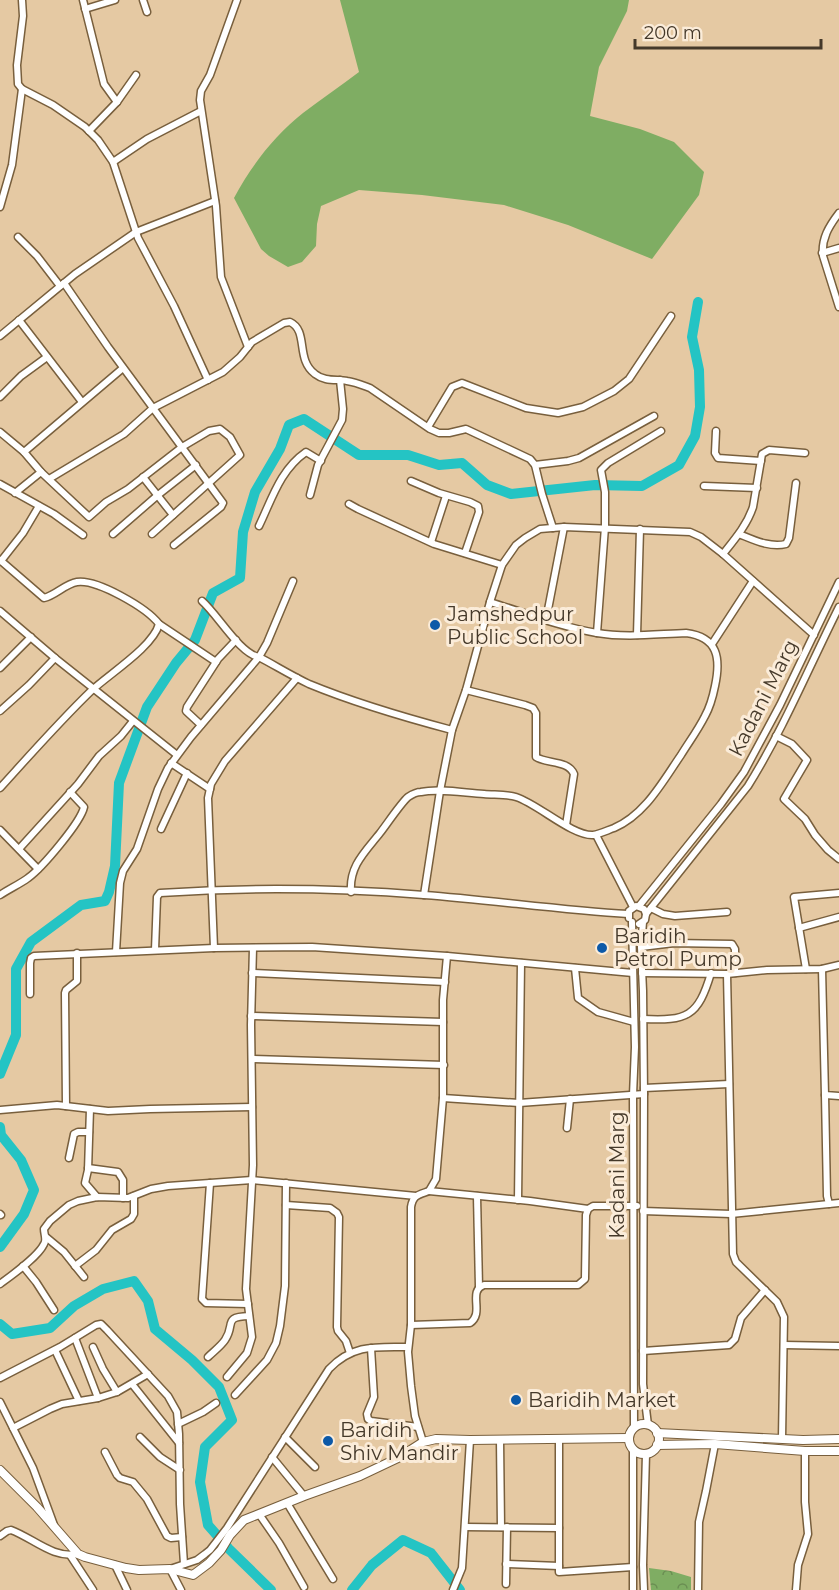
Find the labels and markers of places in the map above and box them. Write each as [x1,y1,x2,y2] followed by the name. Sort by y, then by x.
[446,602,583,649] place label: Jamshedpur Public School
[428,618,442,632] marker: Jamshedpur Public School
[614,924,742,971] place label: Baridih Petrol Pump
[595,941,609,955] marker: Baridih Petrol Pump
[528,1388,676,1412] place label: Baridih Market
[509,1393,523,1407] marker: Baridih Market
[340,1418,459,1465] place label: Baridih Shiv Mandir
[321,1434,335,1448] marker: Baridih Shiv Mandir

